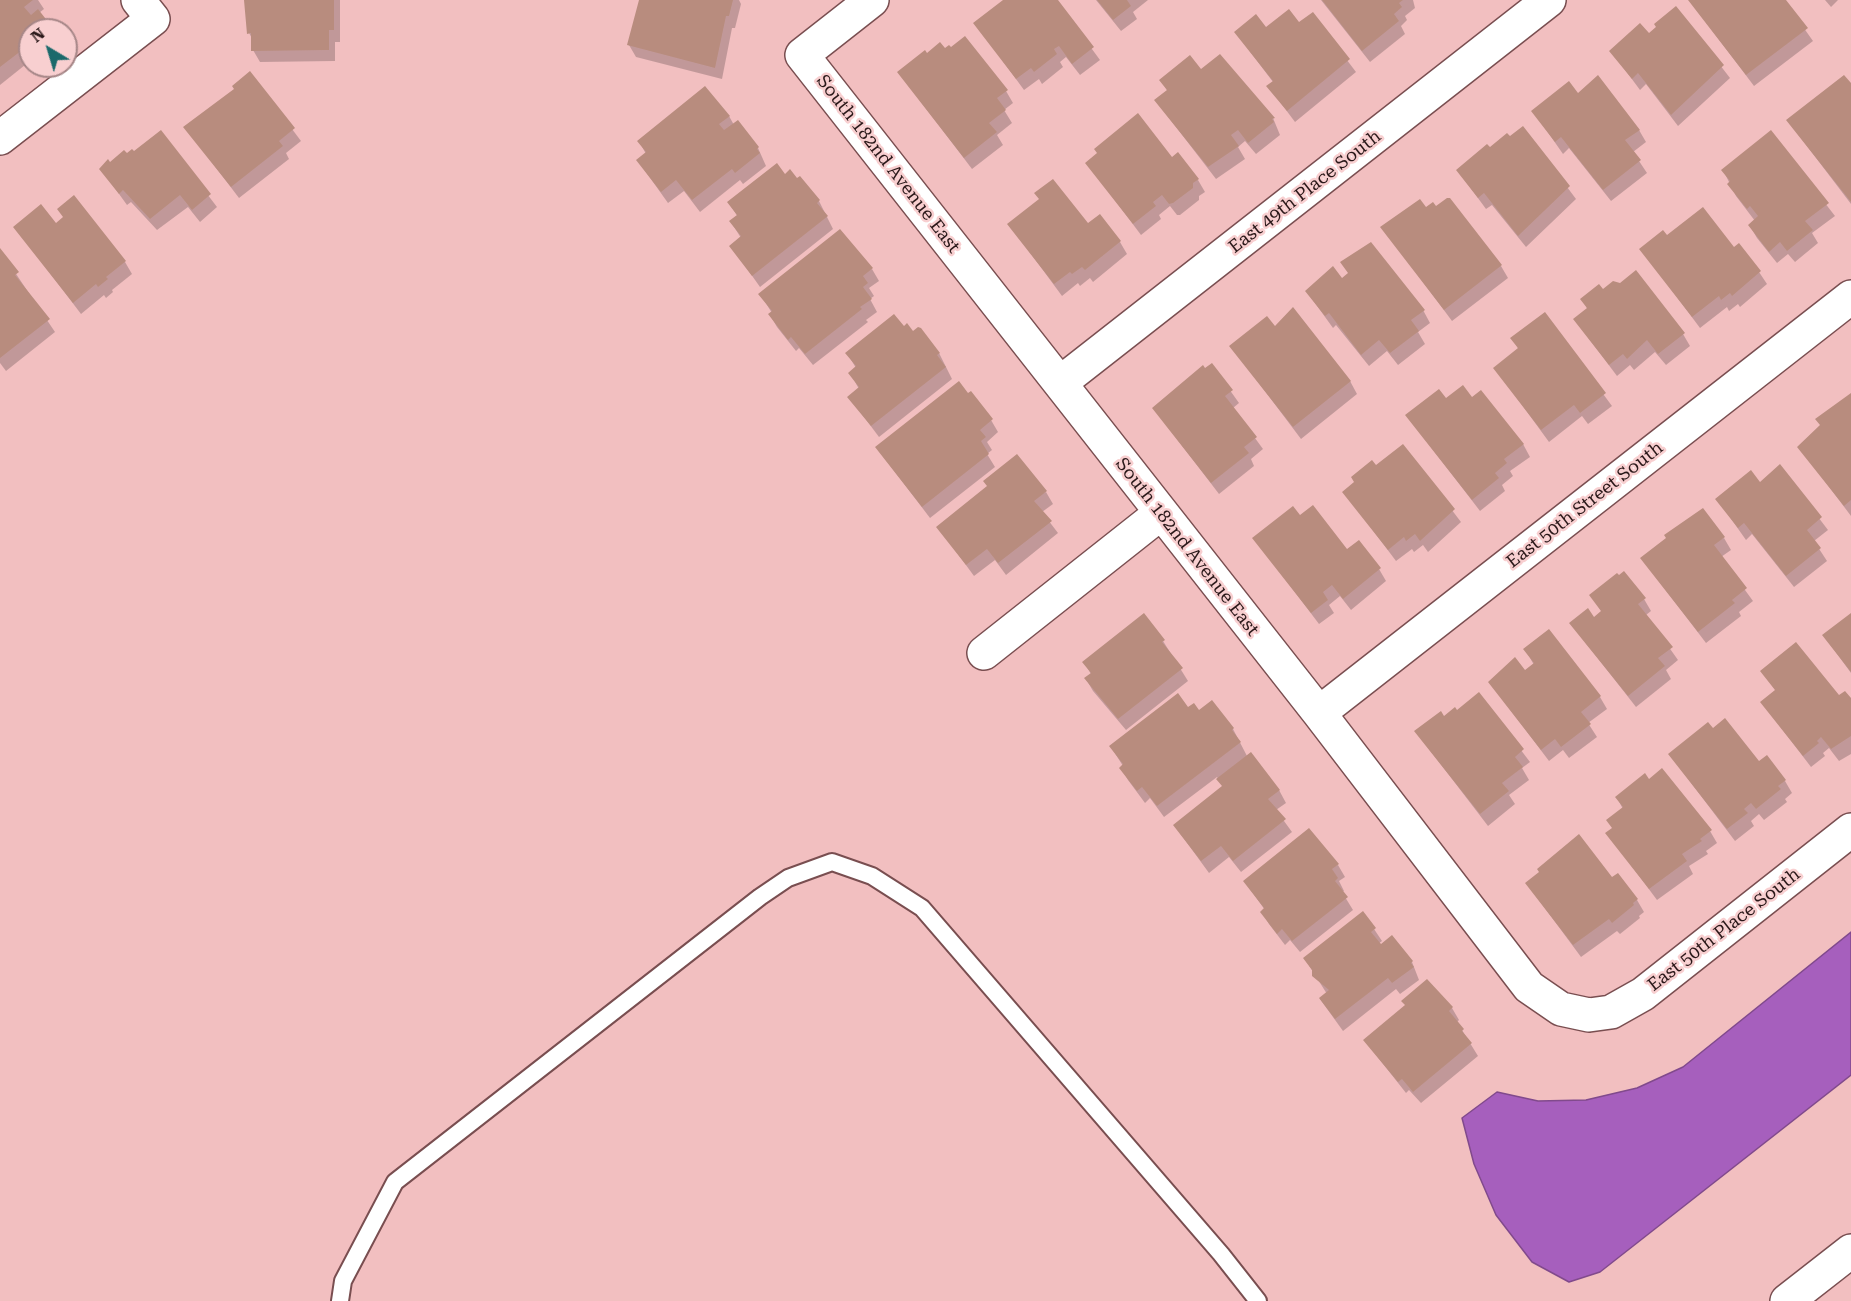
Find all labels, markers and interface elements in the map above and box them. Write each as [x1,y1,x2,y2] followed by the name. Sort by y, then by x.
[18,18,78,78] north arrow
[27,24,49,46] text: N
[812,71,964,257] street label: South 182nd Avenue East
[1224,126,1386,258] street label: East 49th Place South
[1502,437,1668,573] street label: East 50th Street South
[1111,454,1263,640] street label: South 182nd Avenue East
[1643,864,1805,996] street label: East 50th Place South

